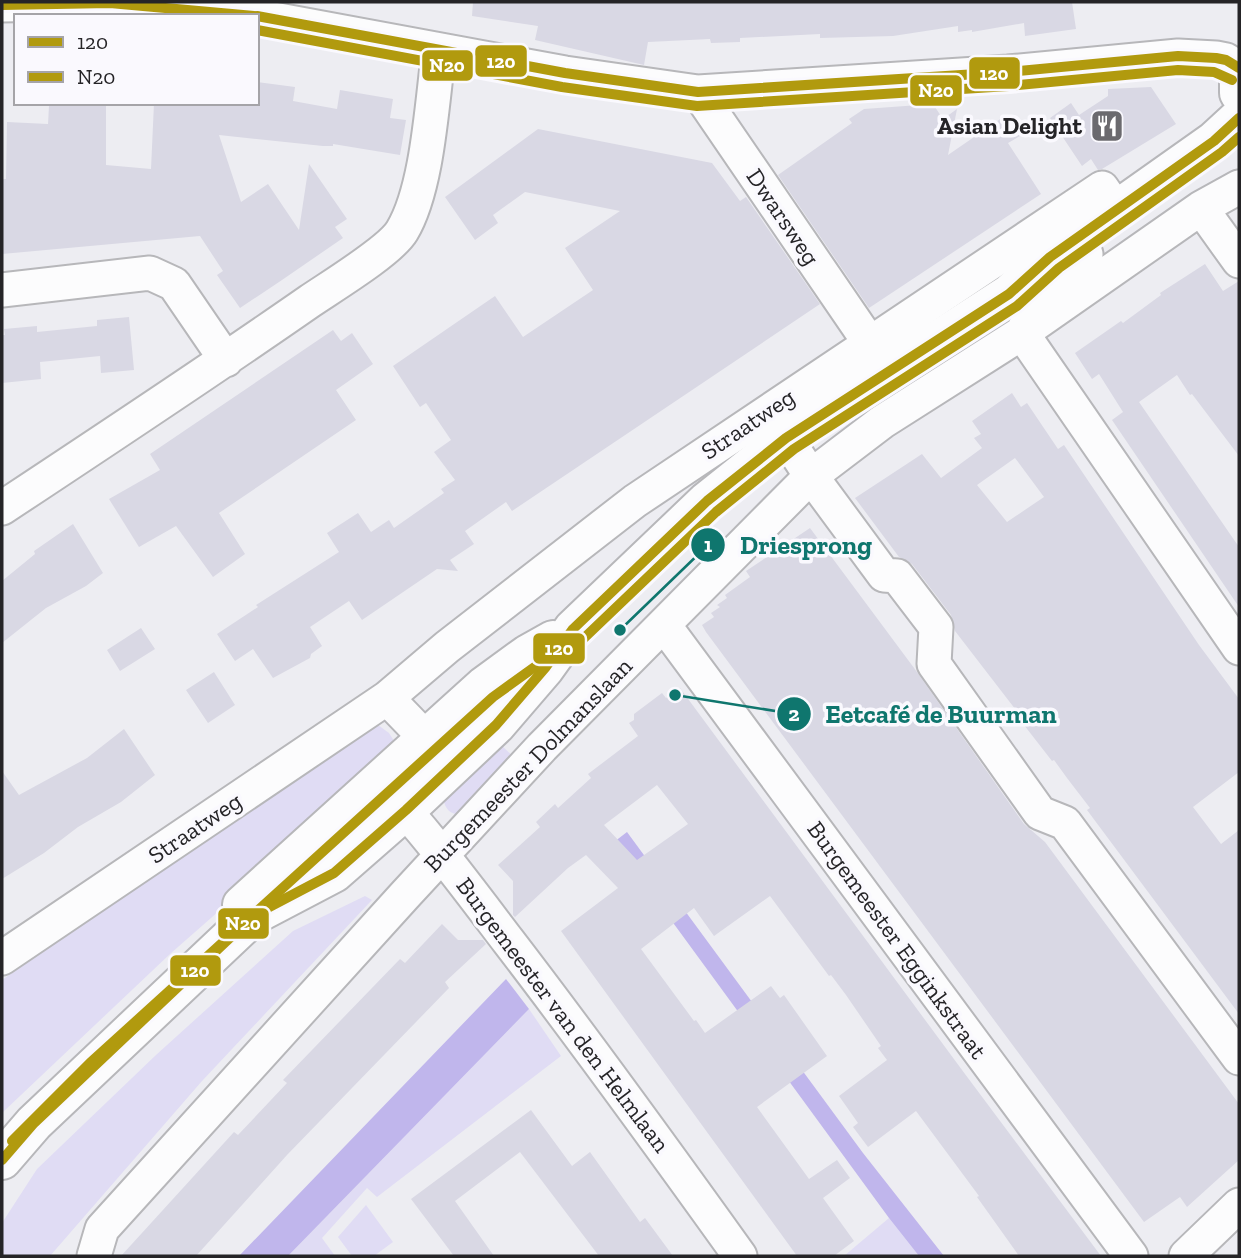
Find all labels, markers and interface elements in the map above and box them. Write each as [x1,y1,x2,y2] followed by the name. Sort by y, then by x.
[14,14,259,105] legend
[77,29,108,54] text: 120
[474,44,528,78] line badge: 120
[421,49,474,82] line badge: N20
[487,50,515,73] text: 120
[429,54,465,77] text: N20
[968,56,1021,90] line badge: 120
[980,62,1008,85] text: 120
[77,64,115,89] text: N20
[909,74,963,107] line badge: N20
[918,79,954,102] text: N20
[1088,107,1126,145] restaurant icon: Asian Delight
[937,111,1082,140] place label: Asian Delight
[741,163,826,270] street label: Dwarsweg
[695,382,800,465] street label: Straatweg
[691,521,886,568] callout: Driesprong
[740,529,872,561] text: Driesprong
[704,532,713,557] text: 1
[532,632,586,665] line badge: 120
[545,637,573,660] text: 120
[417,651,638,878] street label: Burgemeester Dolmanslaan
[777,690,1071,737] callout: Eetcafé de Buurman
[825,698,1057,730] text: Eetcafé de Buurman
[788,701,800,726] text: 2
[142,786,247,869] street label: Straatweg
[801,815,993,1064] street label: Burgemeester Egginkstraat
[450,871,677,1158] street label: Burgemeester van den Helmlaan
[217,907,270,940] line badge: N20
[225,912,261,935] text: N20
[169,954,222,987] line badge: 120
[181,959,209,982] text: 120

